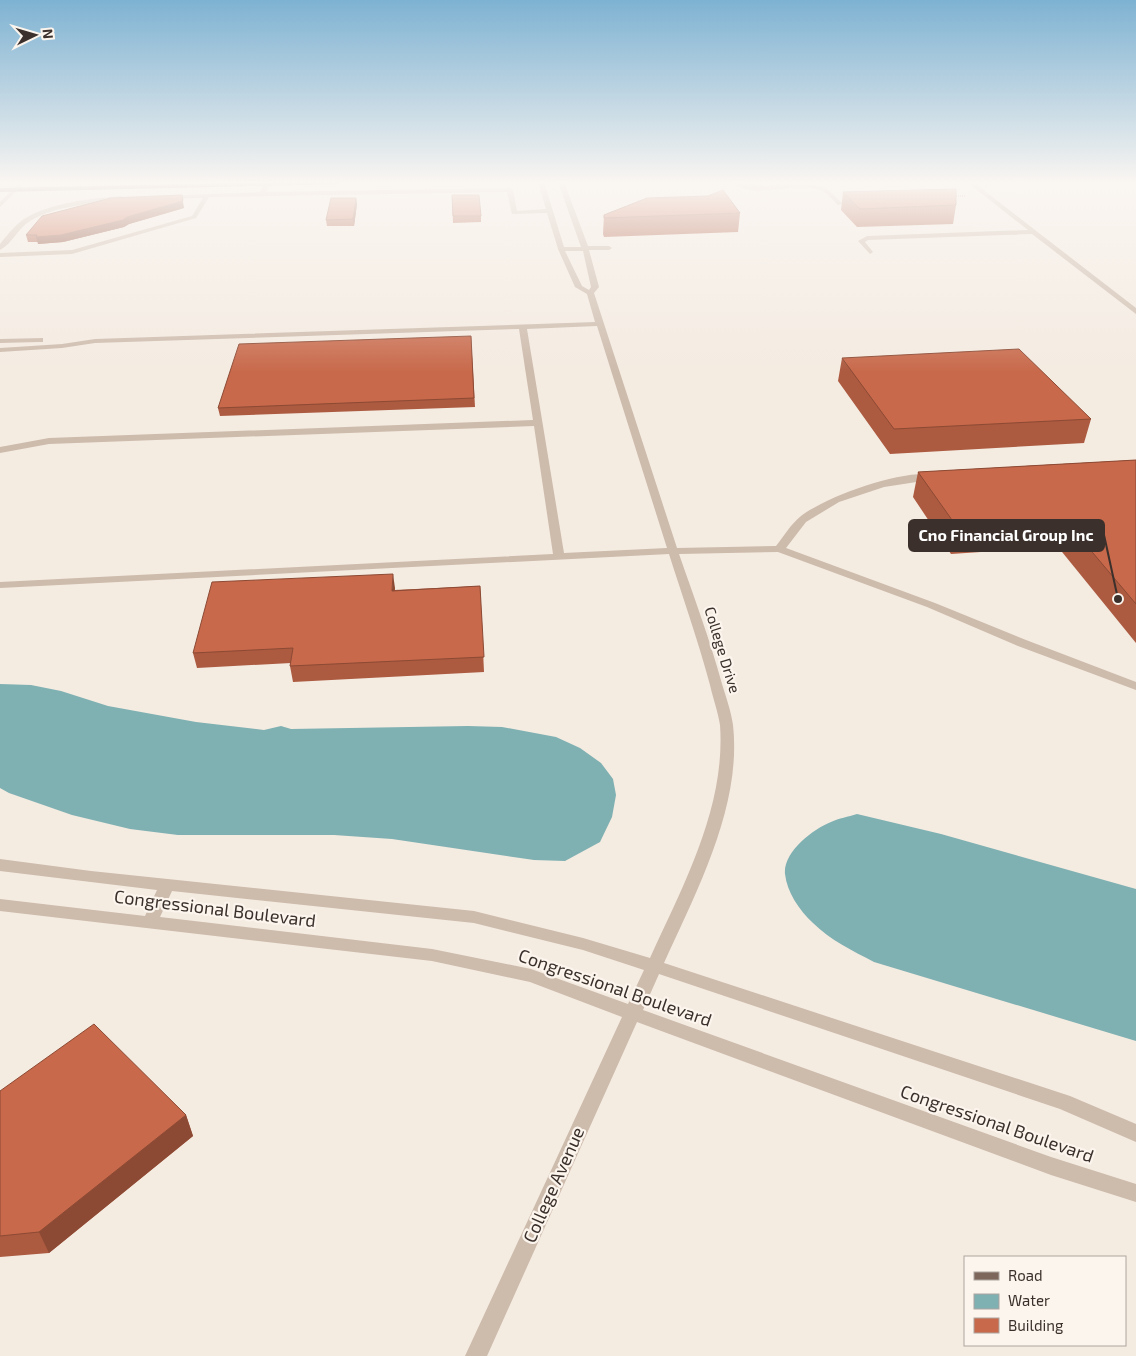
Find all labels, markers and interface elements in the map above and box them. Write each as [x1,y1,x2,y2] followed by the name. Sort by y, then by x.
[10,10,60,60] north arrow
[40,28,57,40] text: N
[909,520,1104,551] callout: Cno Financial Group Inc
[918,525,1094,544] text: Cno Financial Group Inc
[701,604,745,695] street label: College Drive
[113,885,317,931] street label: Congressional Boulevard
[516,944,715,1031] street label: Congressional Boulevard
[898,1080,1097,1167] street label: Congressional Boulevard
[518,1123,588,1246] street label: College Avenue
[964,1256,1126,1346] legend
[1008,1266,1043,1284] text: Road
[1008,1291,1050,1309] text: Water
[1008,1316,1064,1334] text: Building

